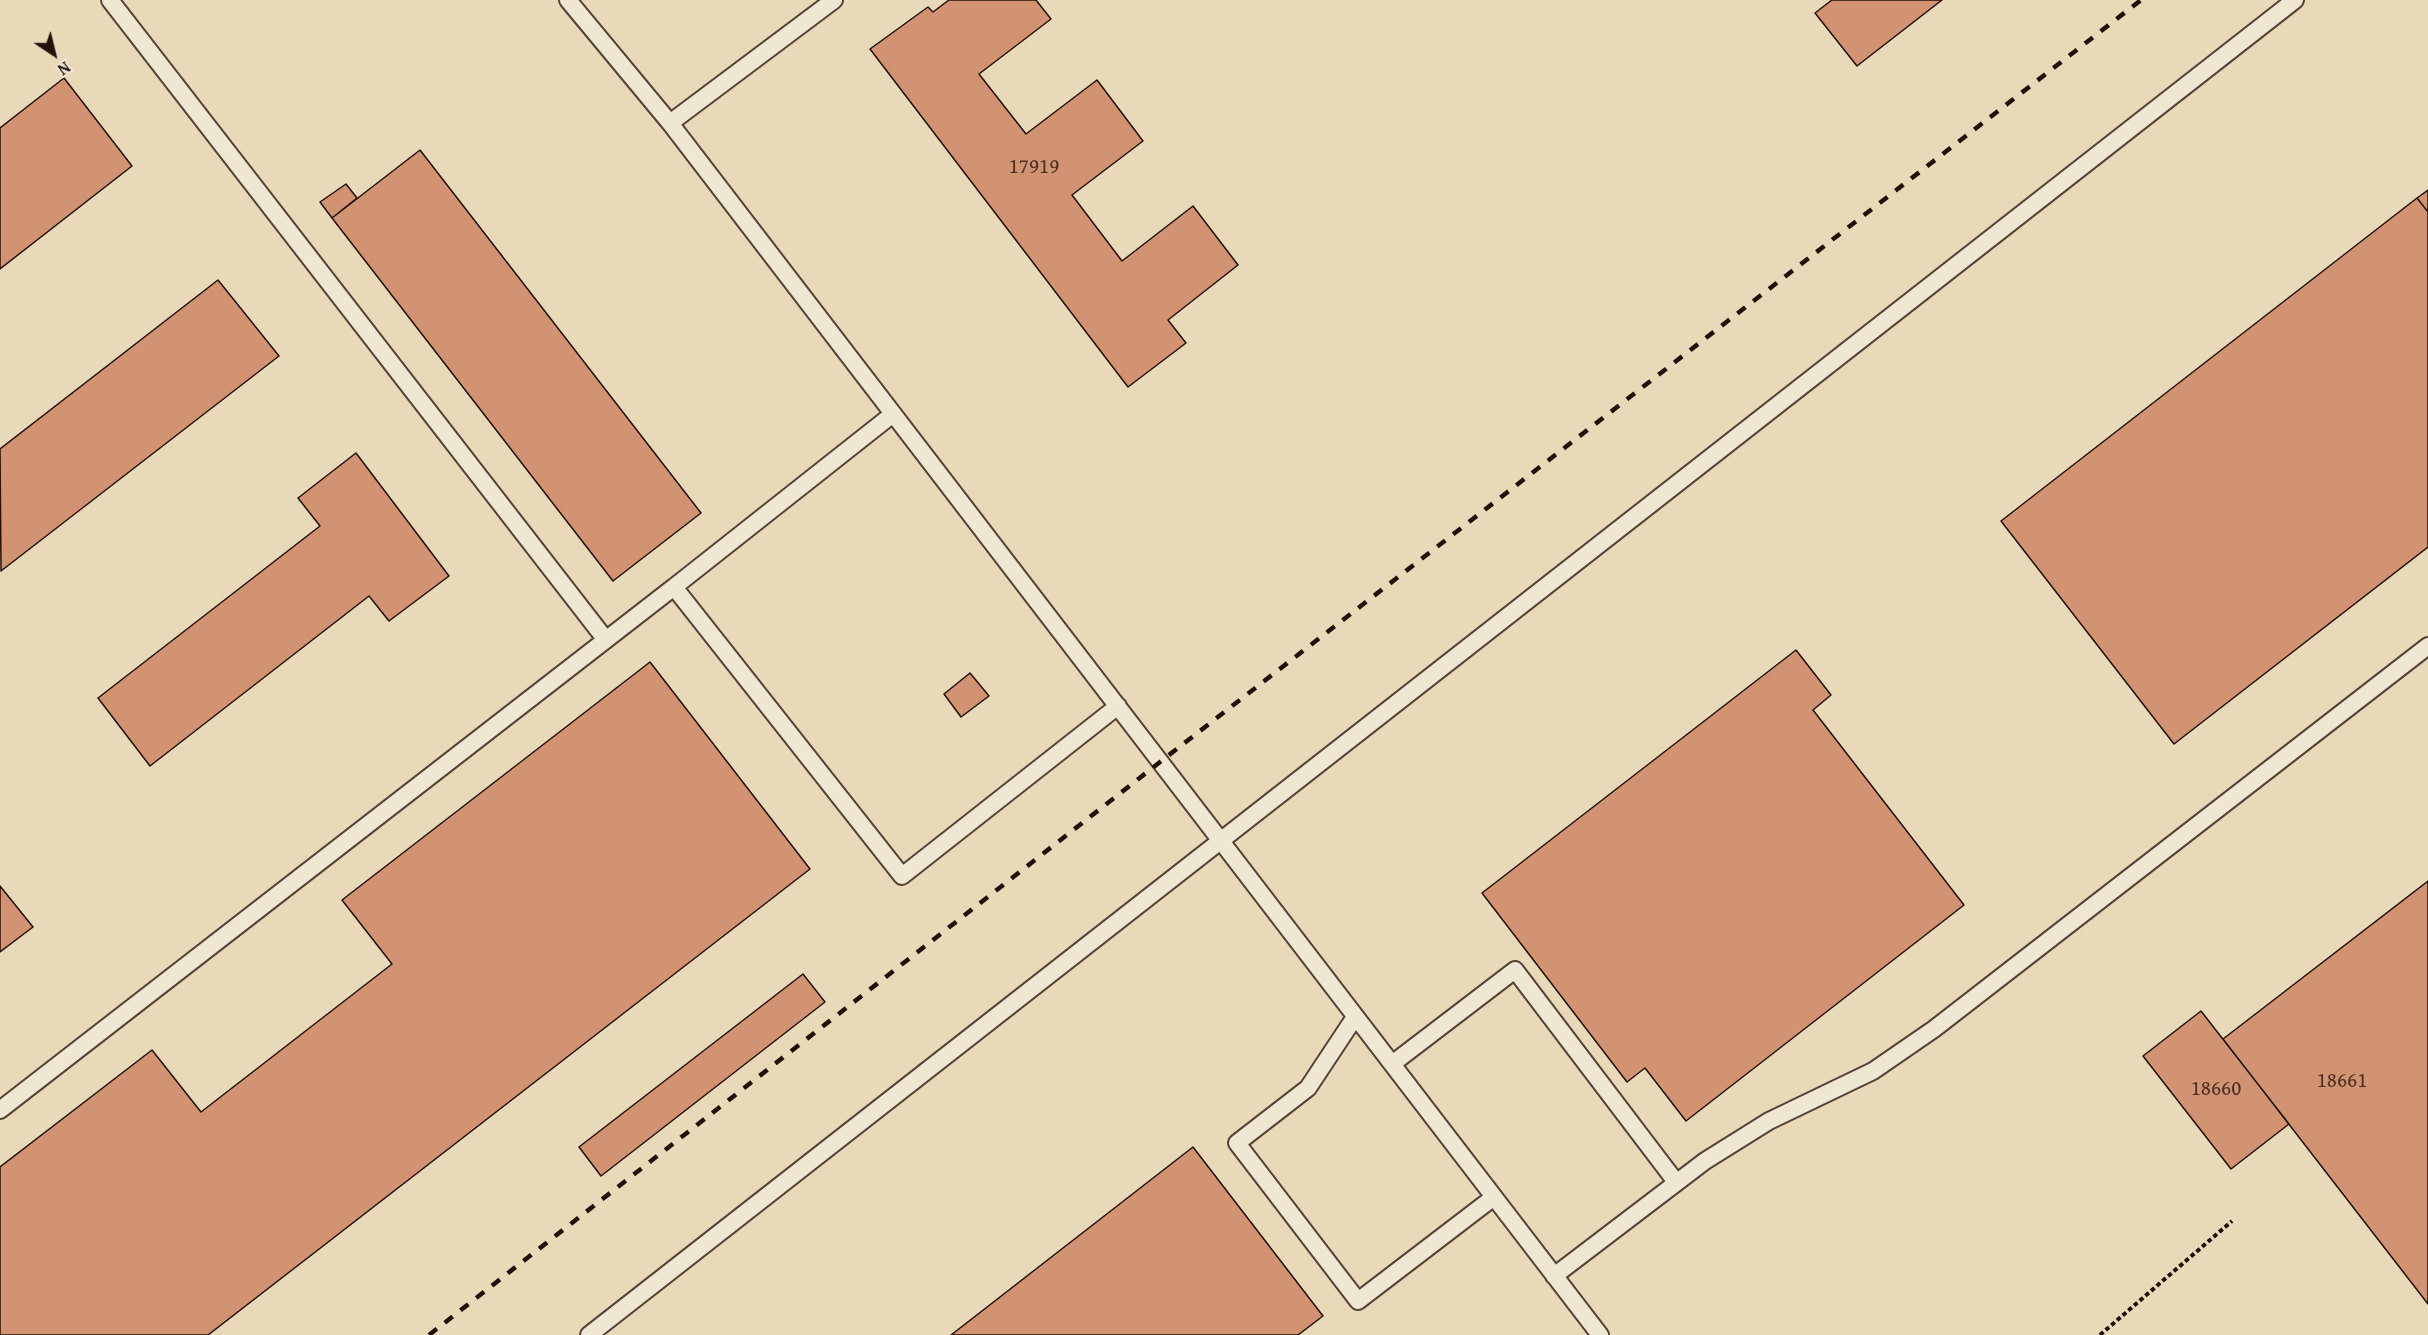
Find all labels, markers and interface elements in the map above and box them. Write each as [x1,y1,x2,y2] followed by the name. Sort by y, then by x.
[24,24,84,84] north arrow
[53,56,76,82] text: N
[1009,155,1059,181] house number: 17919
[2317,1069,2367,1095] house number: 18661
[2191,1077,2241,1103] house number: 18660

